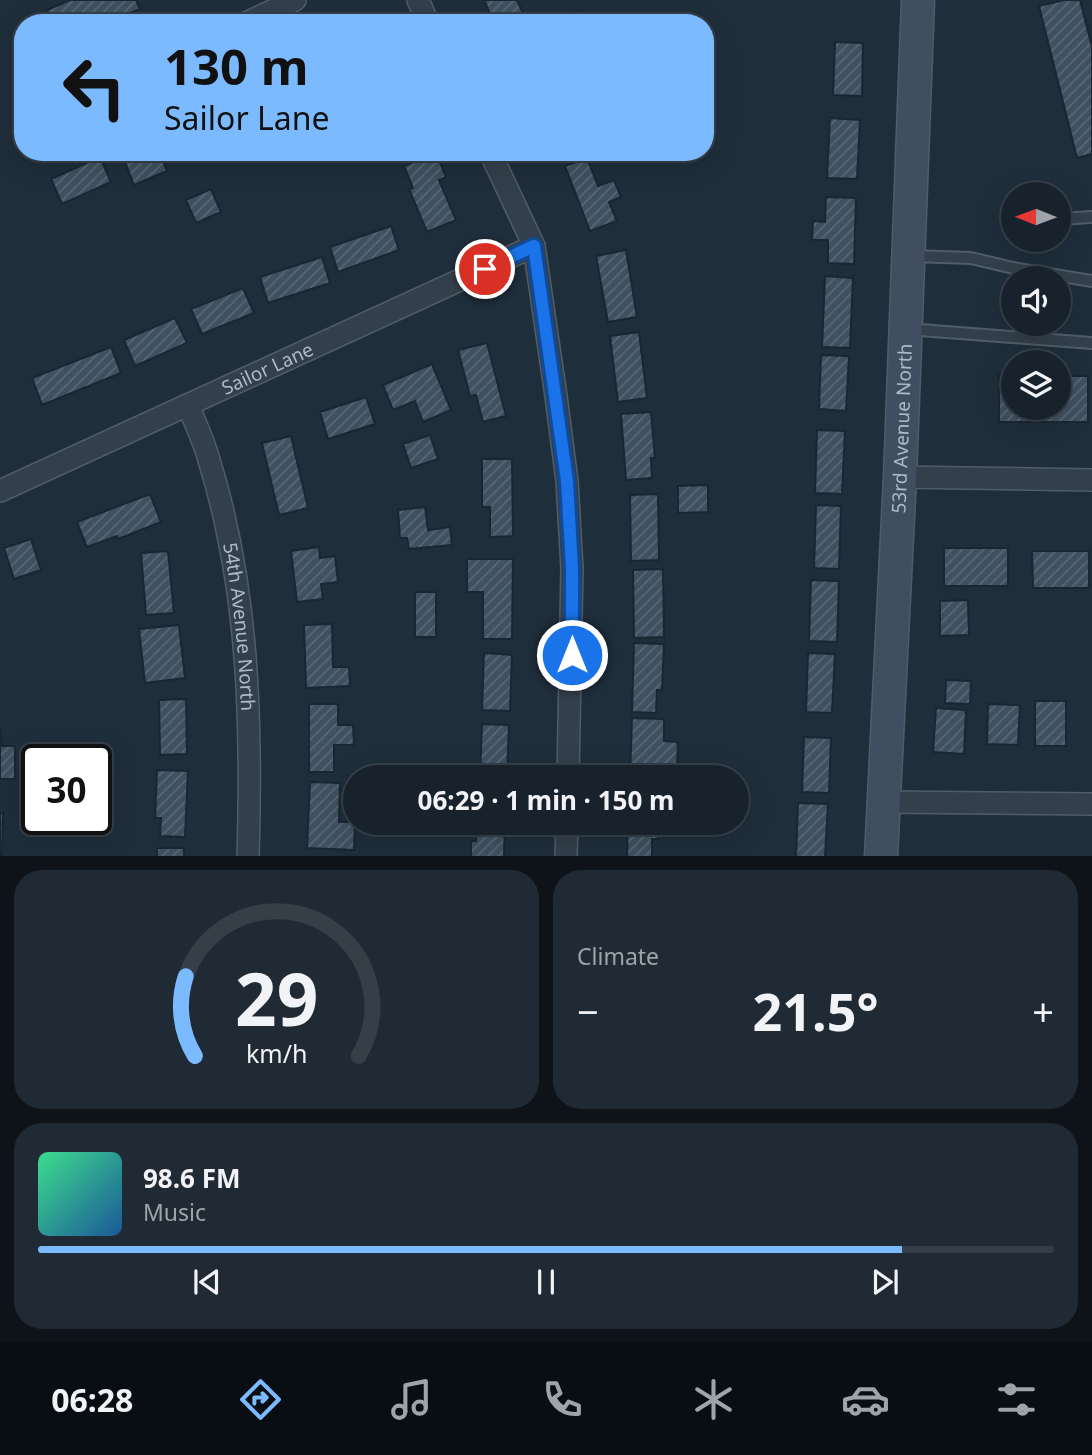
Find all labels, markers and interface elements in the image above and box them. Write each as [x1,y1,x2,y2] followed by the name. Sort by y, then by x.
[164,33,309,99] text: 130 m
[49,42,140,133] icon: left
[164,96,329,139] text: Sailor Lane
[1001,182,1071,252] north arrow
[1001,182,1071,420] map controls
[455,239,515,299] pin
[466,250,504,288] icon: arrive
[1001,266,1071,336] button: sound
[217,336,317,401] street label: Sailor Lane
[885,343,918,514] street label: 53rd Avenue North
[1001,350,1071,420] button: layers
[217,540,261,712] street label: 54th Avenue North
[535,618,609,692] position arrow
[21,744,112,835] speed limit sign: 30
[418,782,674,818] text: 06:29 · 1 min · 150 m
[577,940,659,972] text: Climate
[235,948,318,1047] text: 29
[753,975,878,1046] text: 21.5°
[577,985,599,1037] text: −
[1032,985,1054,1037] text: +
[246,1035,307,1069] text: km/h
[143,1160,240,1196] text: 98.6 FM
[143,1196,206,1228] text: Music
[188,1263,226,1301] icon: previous
[527,1263,565,1301] icon: pause
[866,1263,904,1301] icon: next
[236,1375,285,1424] icon: directions
[387,1375,436,1424] icon: music
[538,1375,587,1424] icon: phone
[689,1375,738,1424] icon: climate
[841,1375,890,1424] icon: car
[992,1375,1041,1424] icon: filters
[51,1378,133,1421] text: 06:28

